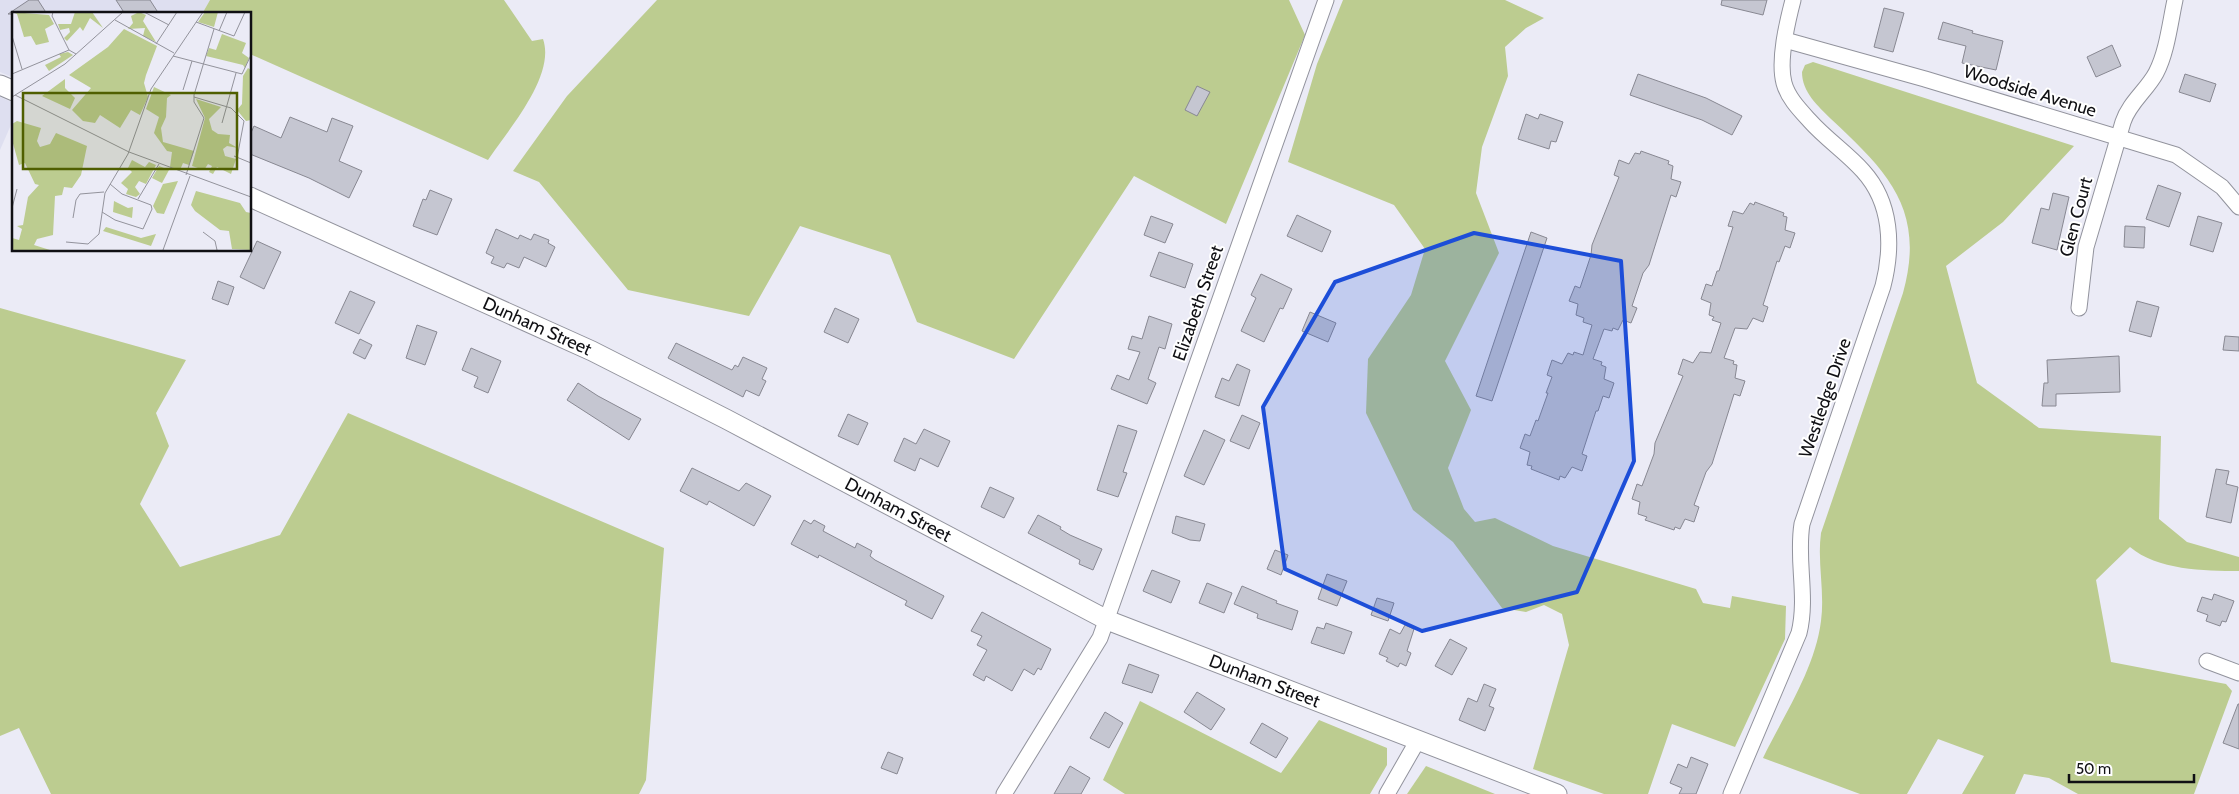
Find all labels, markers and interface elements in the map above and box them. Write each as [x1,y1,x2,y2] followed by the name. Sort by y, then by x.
[12,12,251,251] inset map
[1961,60,2099,122] street label: Woodside Avenue
[2055,175,2097,259] street label: Glen Court
[1168,242,1228,364] street label: Elizabeth Street
[479,292,595,360] street label: Dunham Street
[1794,335,1856,461] street label: Westledge Drive
[841,473,955,547] street label: Dunham Street
[1206,650,1323,712] street label: Dunham Street
[2069,752,2194,784] scale bar
[2076,760,2111,778] text: 50 m

